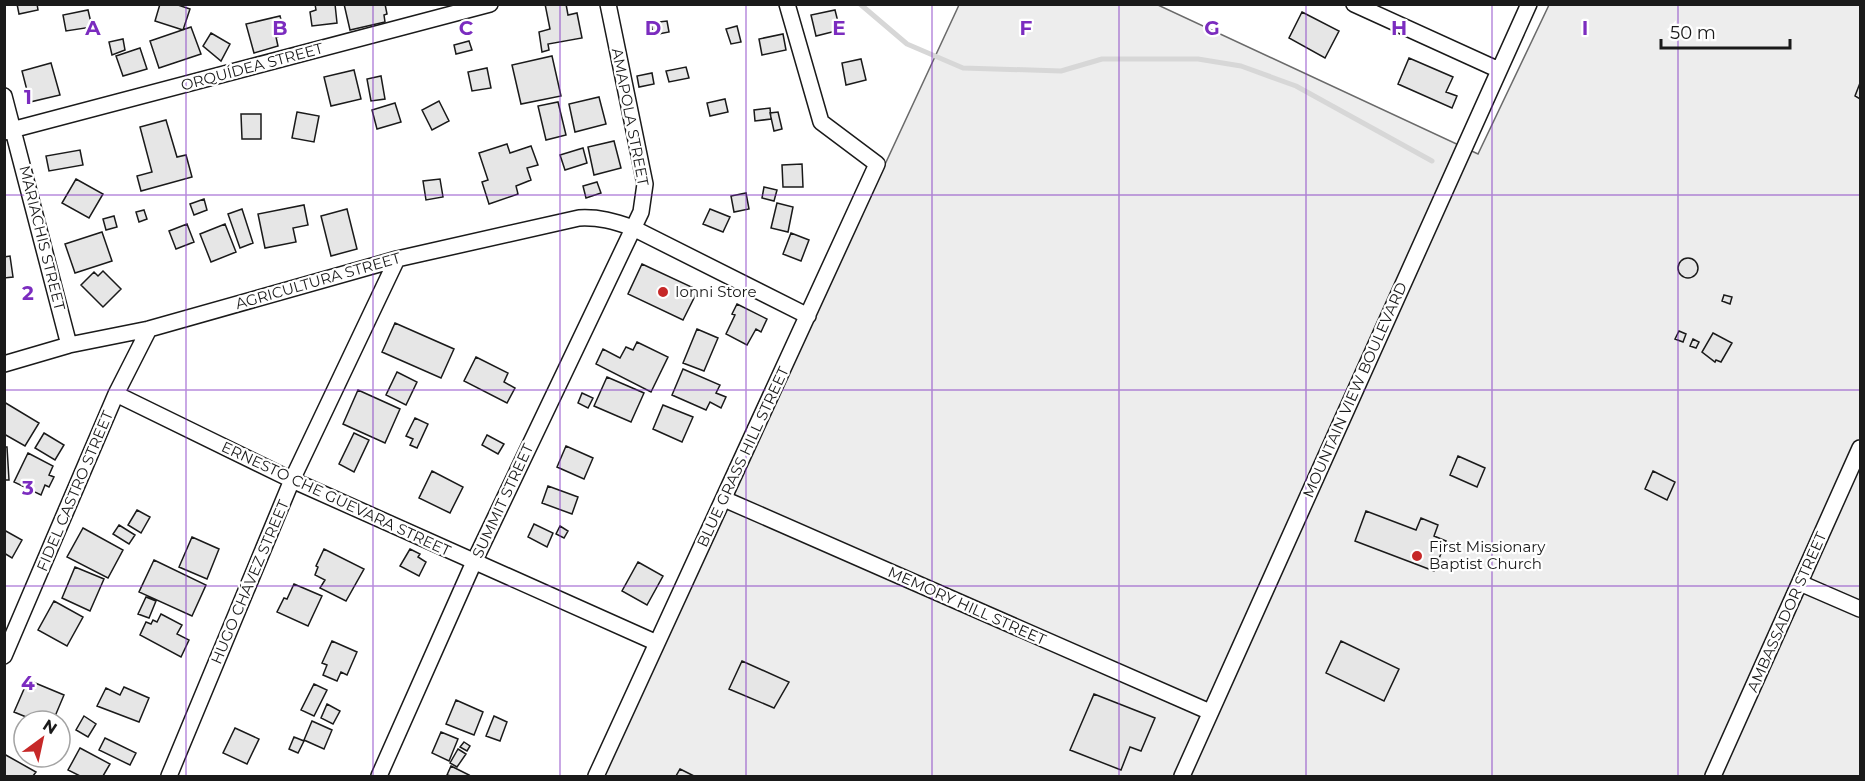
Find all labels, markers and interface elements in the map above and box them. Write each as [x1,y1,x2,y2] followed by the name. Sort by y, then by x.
[1661,12,1790,50] scale bar
[84,16,101,40] text: A
[272,16,288,40] text: B
[459,16,474,40] text: C
[645,16,661,40] text: D
[832,16,846,40] text: E
[1020,16,1033,40] text: F
[1204,16,1220,40] text: G
[1391,16,1407,40] text: H
[1582,16,1588,40] text: I
[1670,22,1716,44] text: 50 m
[179,38,326,95] street label: ORQUÍDEA STREET
[608,46,653,188] street label: AMAPOLA STREET
[24,85,32,109] text: 1
[15,163,70,313] street label: MARIACHIS STREET
[233,248,403,313] street label: AGRICULTURA STREET
[1298,279,1411,501] street label: MOUNTAIN VIEW BOULEVARD
[22,281,34,305] text: 2
[675,282,757,301] place label: Ionni Store
[656,285,670,299] marker: Ionni Store
[692,363,793,550] street label: BLUE GRASS HILL STREET
[32,407,117,574] street label: FIDEL CASTRO STREET
[219,437,454,560] street label: ERNESTO CHE GUEVARA STREET
[468,440,538,561] street label: SUMMIT STREET
[21,476,34,500] text: 3
[206,497,293,667] street label: HUGO CHÁVEZ STREET
[1743,528,1831,695] street label: AMBASSADOR STREET
[1429,537,1546,573] place label: First Missionary Baptist Church
[1410,549,1424,563] marker: First Missionary Baptist Church
[885,562,1050,649] street label: MEMORY HILL STREET
[21,671,35,695] text: 4
[12,709,72,769] north arrow
[39,715,60,738] text: N

